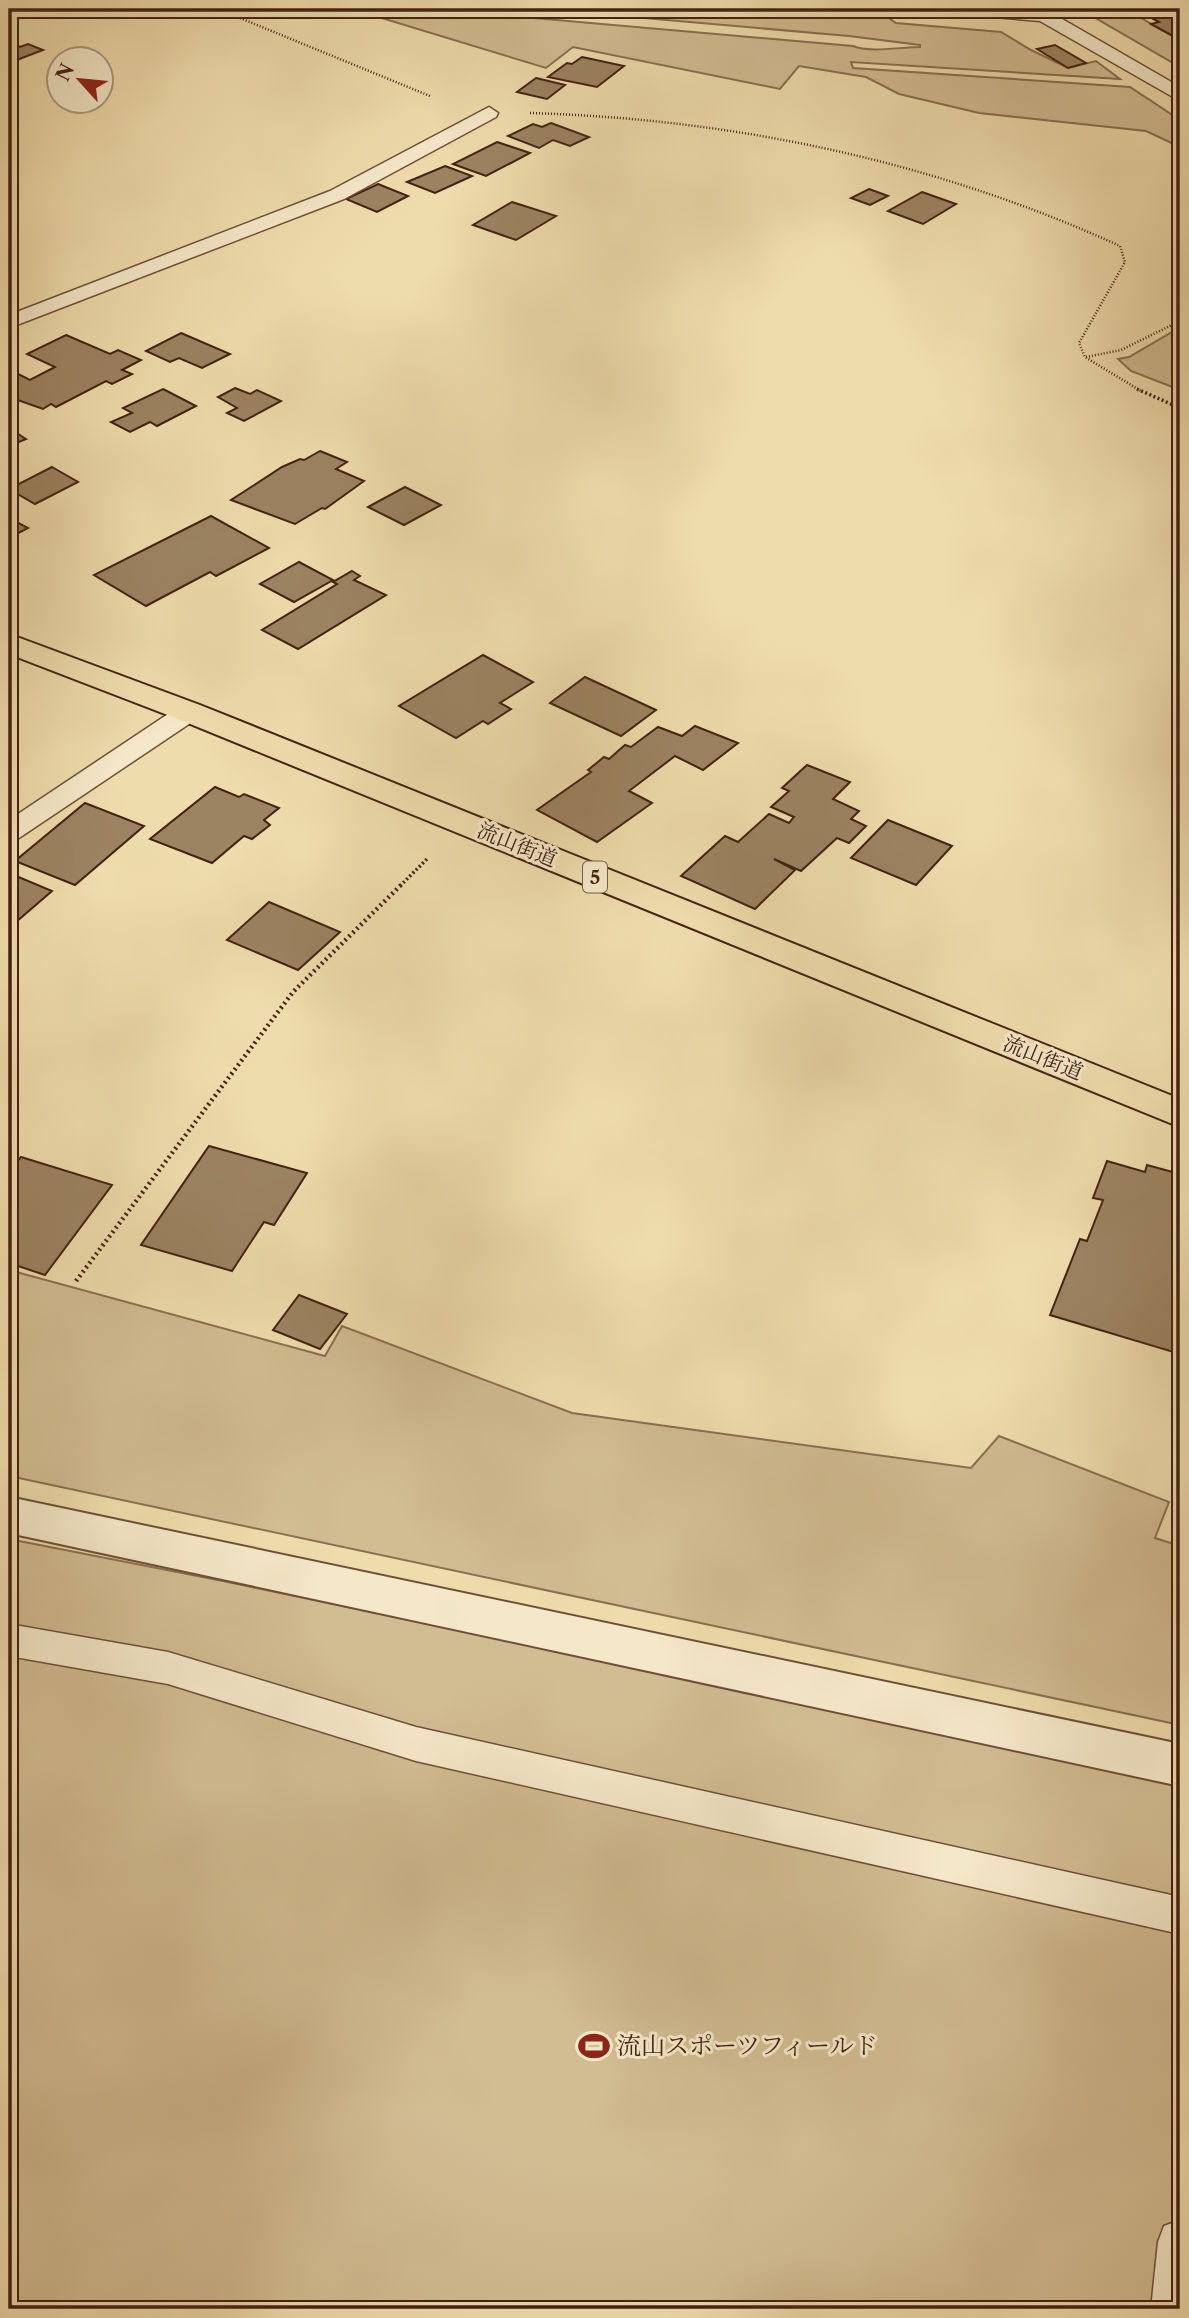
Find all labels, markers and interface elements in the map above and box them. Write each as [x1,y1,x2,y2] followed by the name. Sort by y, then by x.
[46,46,116,116] north arrow
[51,60,79,85] text: N
[474,817,561,872] street label: 流山街道
[583,862,607,892] road number: 5
[1000,1030,1087,1085] street label: 流山街道
[577,2029,611,2063] sports icon: 流山スポーツフィールド
[617,2031,878,2060] place label: 流山スポーツフィールド

